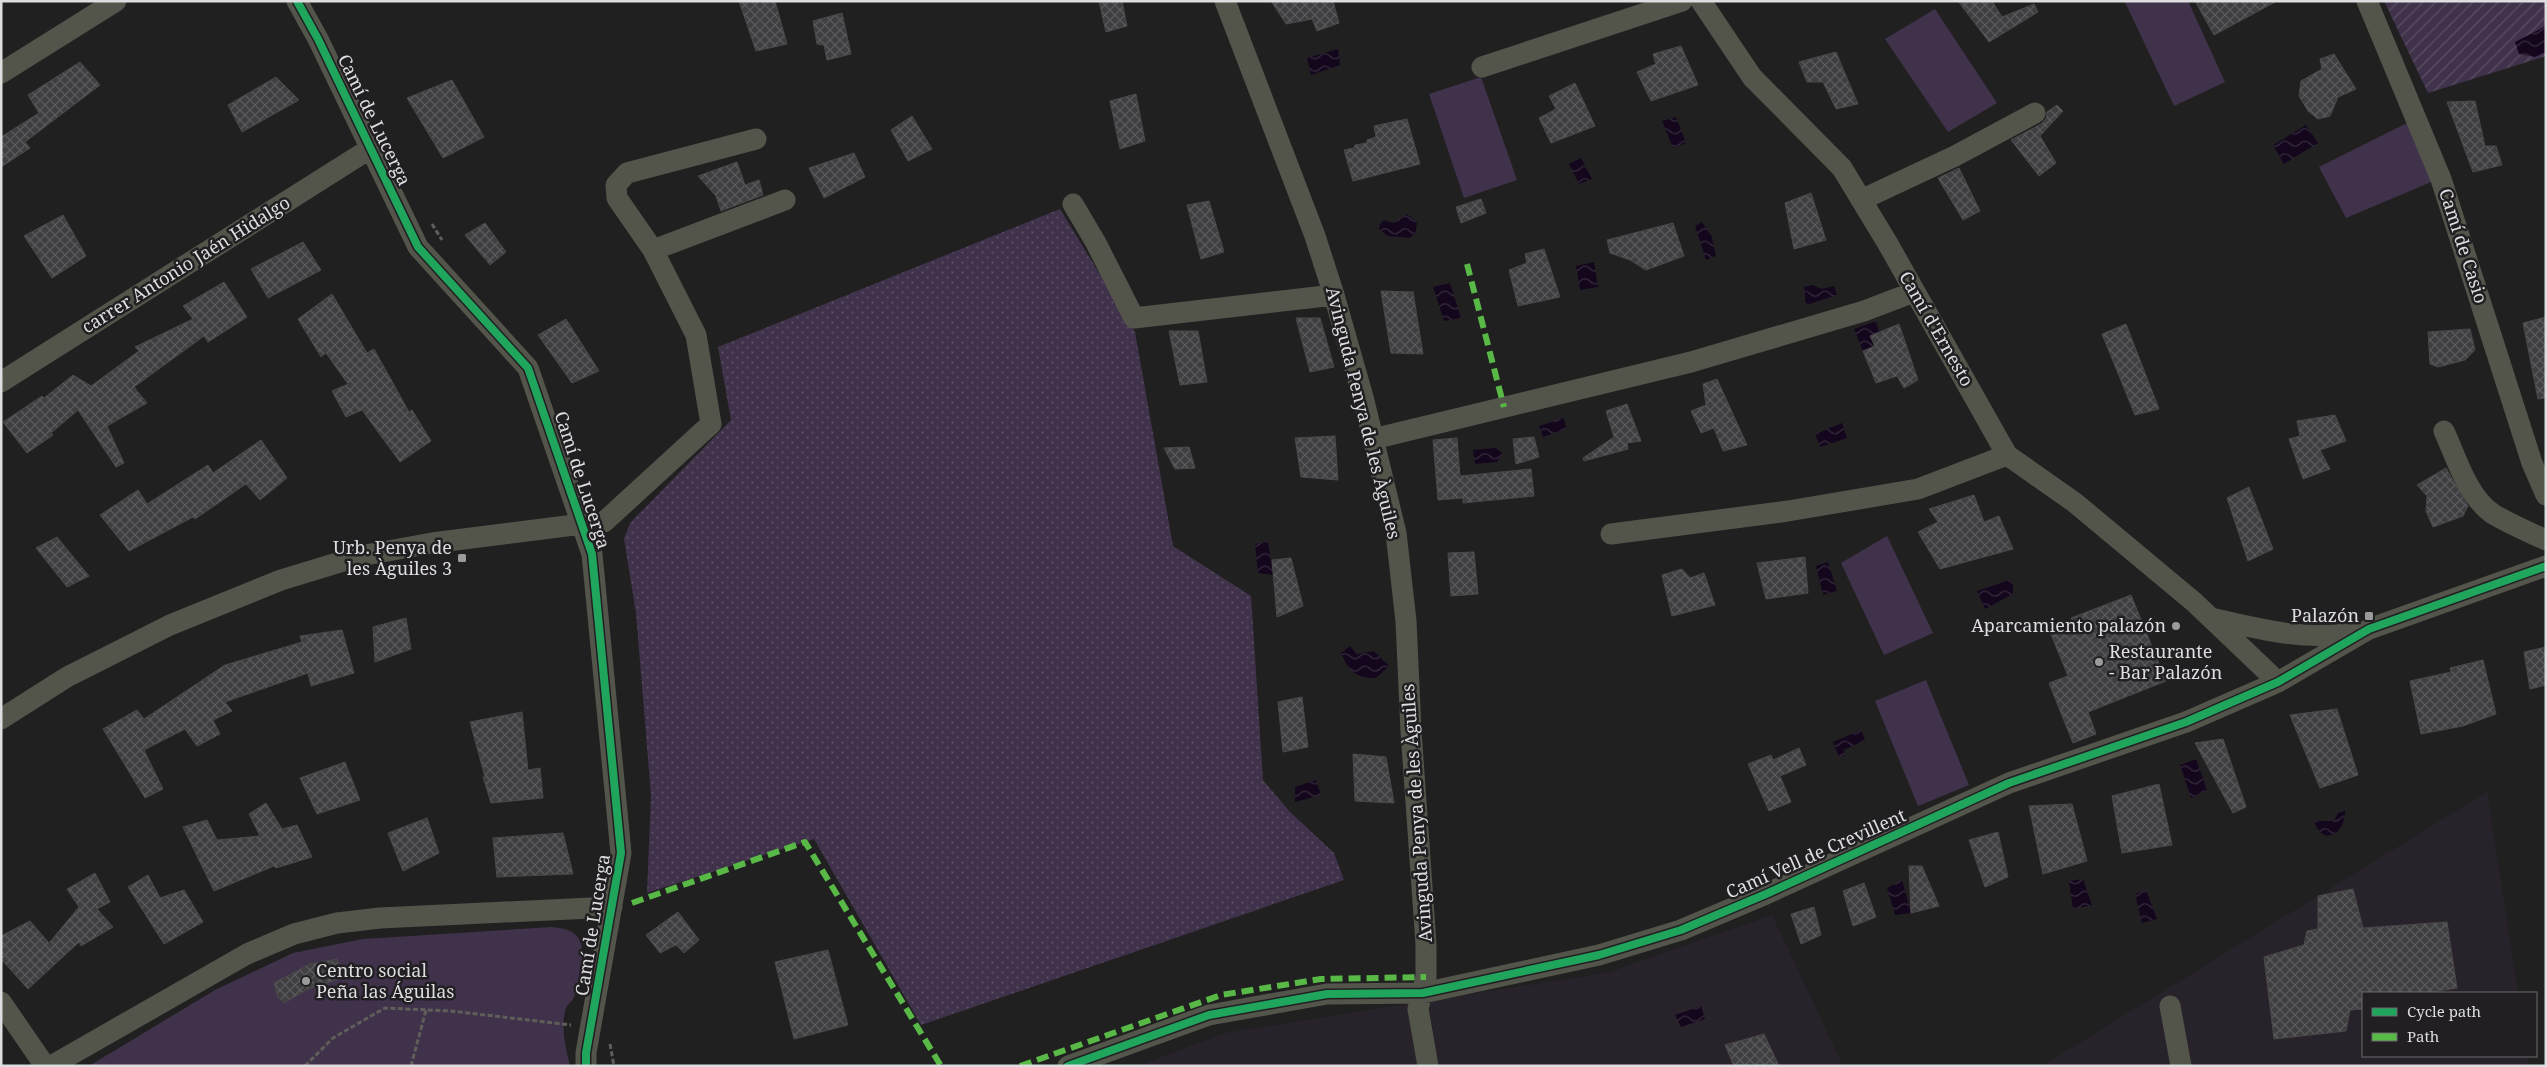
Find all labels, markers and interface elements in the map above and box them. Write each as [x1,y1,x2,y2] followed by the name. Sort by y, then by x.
[333,50,417,189] street label: Camí de Lucerga
[2434,185,2494,306] street label: Camí de Casio
[77,190,294,338] street label: carrer Antonio Jaén Hidalgo
[1894,266,1980,391] street label: Camí d'Ernesto
[1321,284,1407,541] street label: Avinguda Penya de les Àguiles
[549,408,617,552] street label: Camí de Lucerga
[333,535,452,580] place label: Urb. Penya de les Àguiles 3
[456,552,468,564] marker: Urb. Penya de les Àguiles 3
[2291,603,2359,627] place label: Palazón
[2363,610,2375,622] marker: Palazón
[1971,613,2166,637] place label: Aparcamiento palazón
[2170,620,2182,632] marker: Aparcamiento palazón
[2109,639,2223,684] place label: Restaurante - Bar Palazón
[2093,656,2105,668] marker: Restaurante - Bar Palazón
[1395,683,1437,943] street label: Avinguda Penya de les Àguiles
[1722,803,1909,904] street label: Camí Vell de Crevillent
[569,852,615,998] street label: Camí de Lucerga
[316,958,454,1003] place label: Centro social Peña las Águilas
[300,975,312,987] marker: Centro social Peña las Águilas
[2362,992,2537,1057] legend
[2407,1001,2482,1021] text: Cycle path
[2407,1026,2440,1046] text: Path

